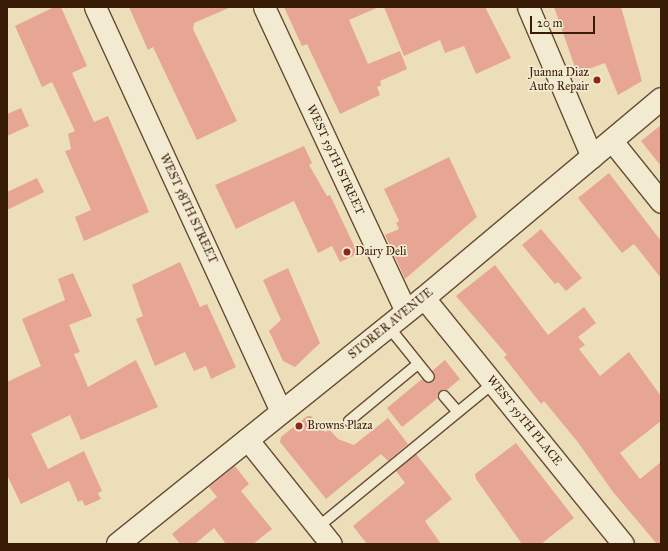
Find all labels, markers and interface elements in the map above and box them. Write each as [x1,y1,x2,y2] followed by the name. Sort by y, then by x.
[532,8,597,34] scale bar
[537,16,563,30] text: 20 m
[529,66,589,94] place label: Juanna Diaz Auto Repair
[592,75,602,85] marker: Juanna Diaz Auto Repair
[303,103,367,217] street label: WEST 59TH STREET
[156,152,220,266] street label: WEST 58TH STREET
[355,245,407,259] place label: Dairy Deli
[342,247,352,257] marker: Dairy Deli
[346,285,436,363] street label: STORER AVENUE
[483,373,565,469] street label: WEST 59TH PLACE
[307,419,373,433] place label: Browns Plaza
[294,421,304,431] marker: Browns Plaza

